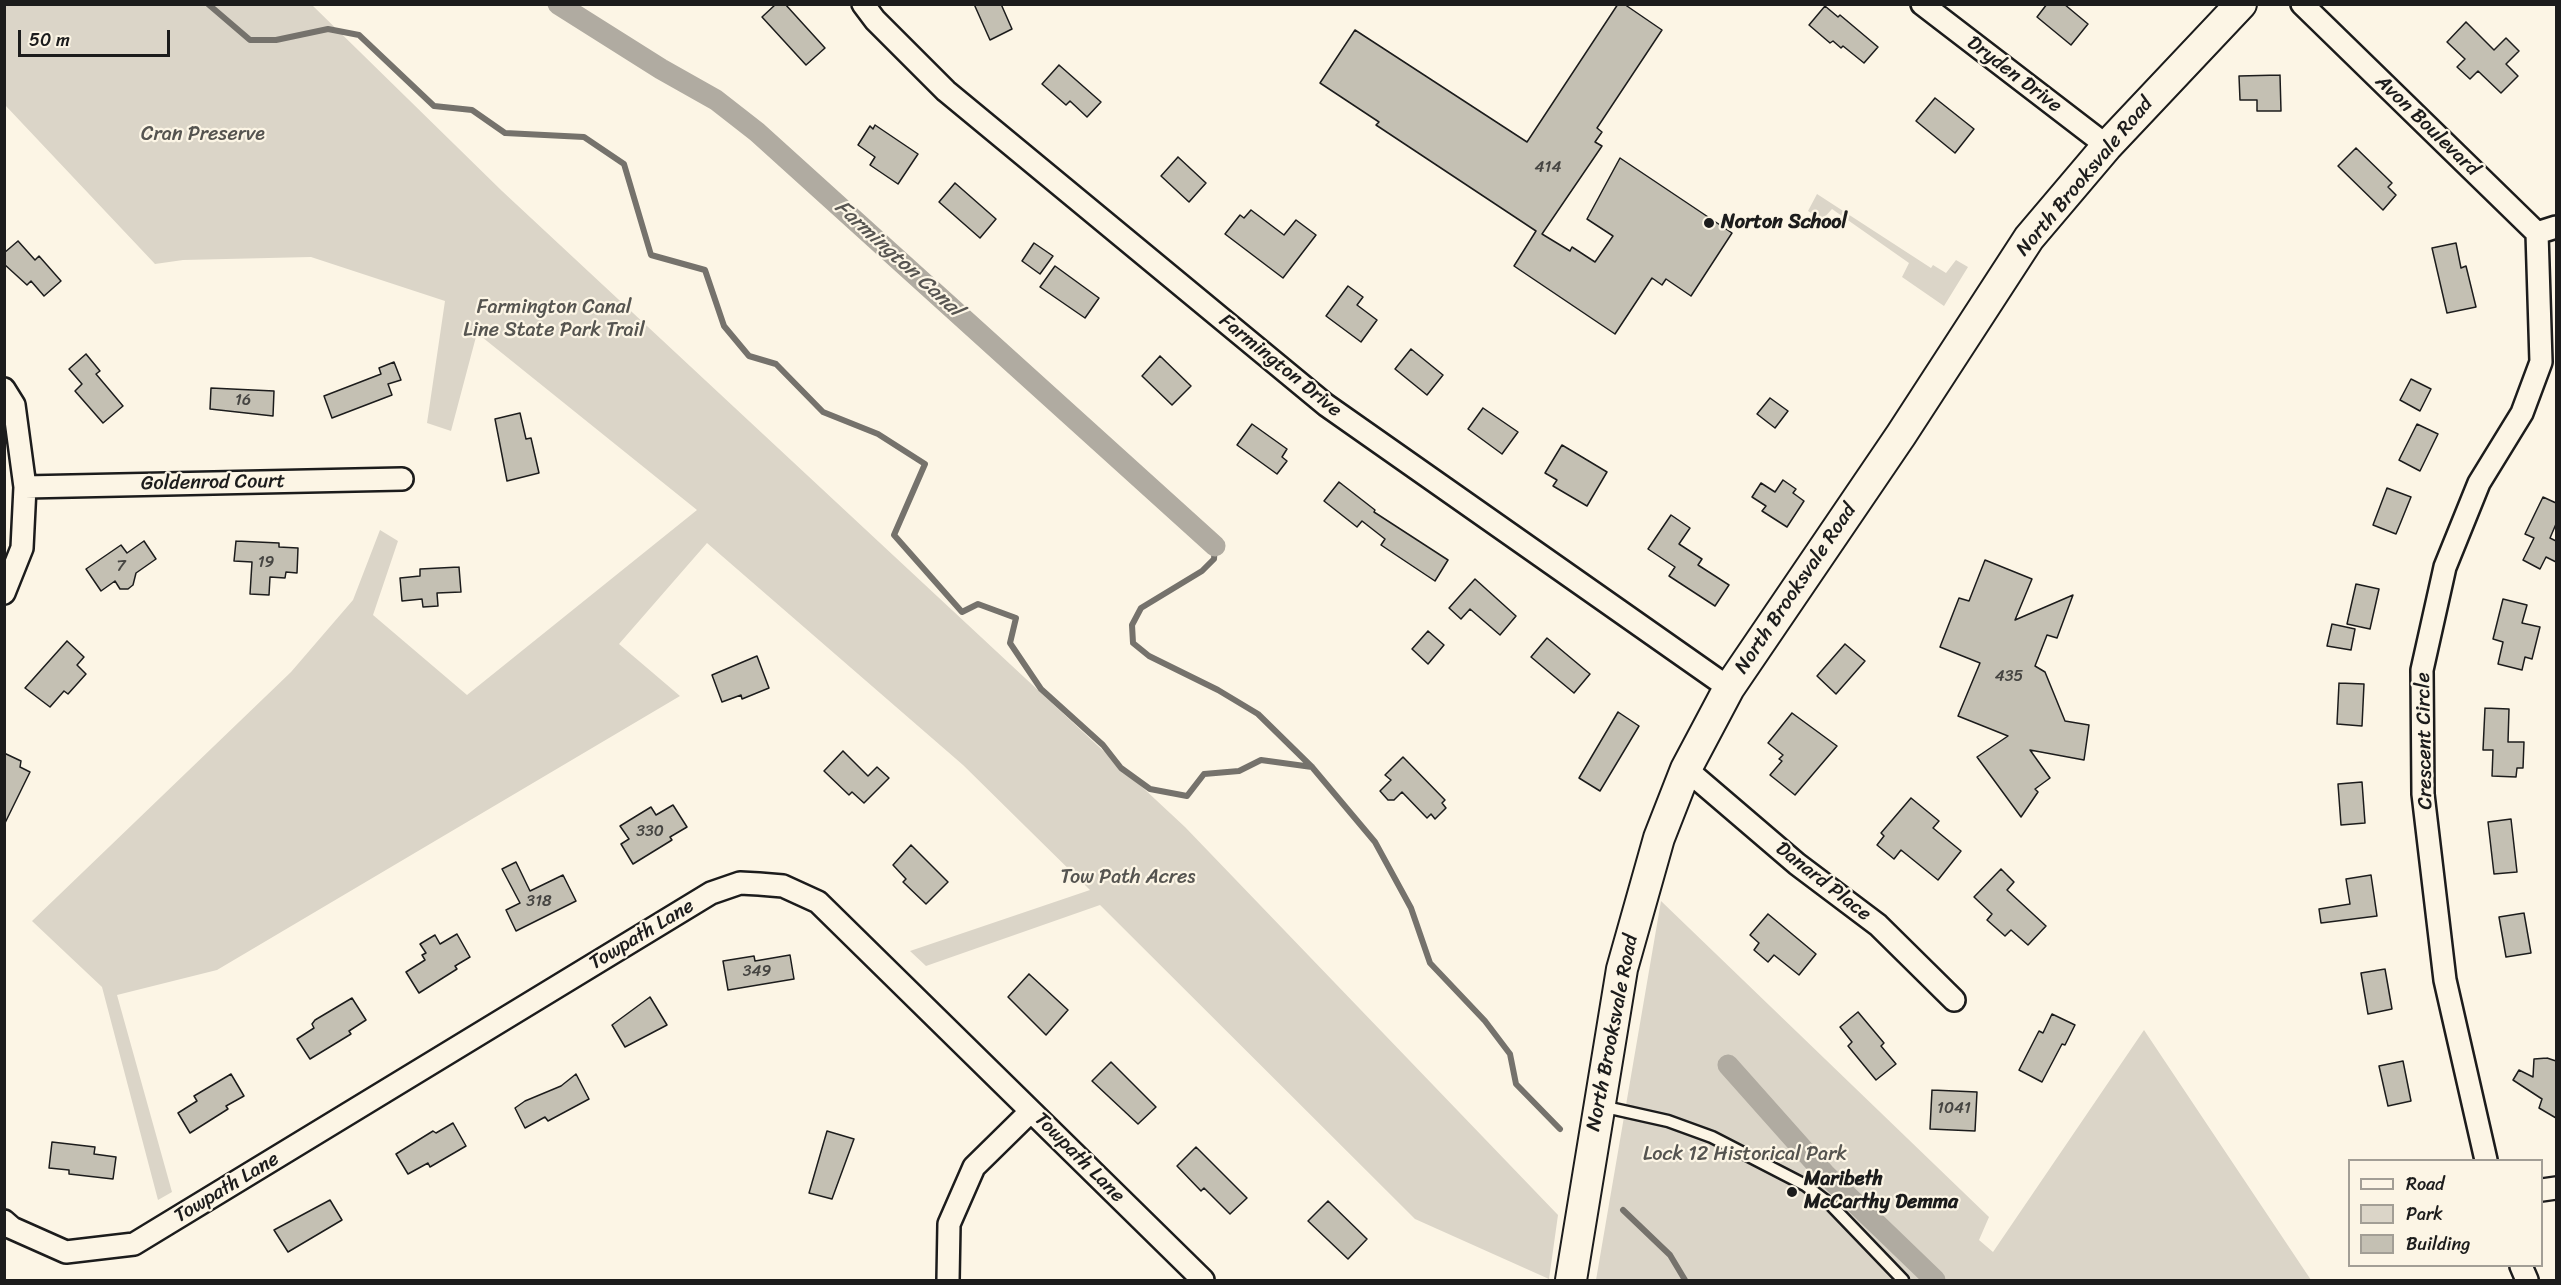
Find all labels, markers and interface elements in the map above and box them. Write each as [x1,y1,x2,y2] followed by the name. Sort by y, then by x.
[21,18,172,56] scale bar
[29,24,70,56] text: 50 m
[1962,32,2066,118] street label: Dryden Drive
[2370,70,2484,182] street label: Avon Boulevard
[2012,93,2158,261] street label: North Brooksvale Road
[141,123,265,147] park label: Cran Preserve
[1535,158,1561,178] house number: 414
[829,195,967,323] water label: Farmington Canal
[1721,211,1847,235] place label: Norton School
[1702,216,1716,230] marker: Norton School
[463,296,645,343] park label: Farmington Canal Line State Park Trail
[1214,309,1346,423] street label: Farmington Drive
[235,391,251,411] house number: 16
[141,470,285,496] street label: Goldenrod Court
[1730,499,1862,679] street label: North Brooksvale Road
[258,553,274,573] house number: 19
[116,557,126,577] house number: 7
[1995,667,2023,687] house number: 435
[2412,672,2438,810] street label: Crescent Circle
[636,822,664,842] house number: 330
[1770,837,1876,927] street label: Danard Place
[1061,866,1195,890] park label: Tow Path Acres
[526,892,552,912] house number: 318
[585,894,699,976] street label: Towpath Lane
[1582,933,1644,1133] street label: North Brooksvale Road
[743,962,771,982] house number: 349
[1937,1099,1971,1119] house number: 1041
[1029,1108,1129,1208] street label: Towpath Lane
[1643,1143,1847,1167] park label: Lock 12 Historical Park
[170,1147,284,1229] street label: Towpath Lane
[2348,1159,2543,1267] legend
[1804,1168,1958,1215] place label: Maribeth McCarthy Demma
[2406,1168,2445,1200] text: Road
[1785,1185,1799,1199] marker: Maribeth McCarthy Demma
[2406,1198,2443,1230] text: Park
[2406,1228,2470,1260] text: Building

